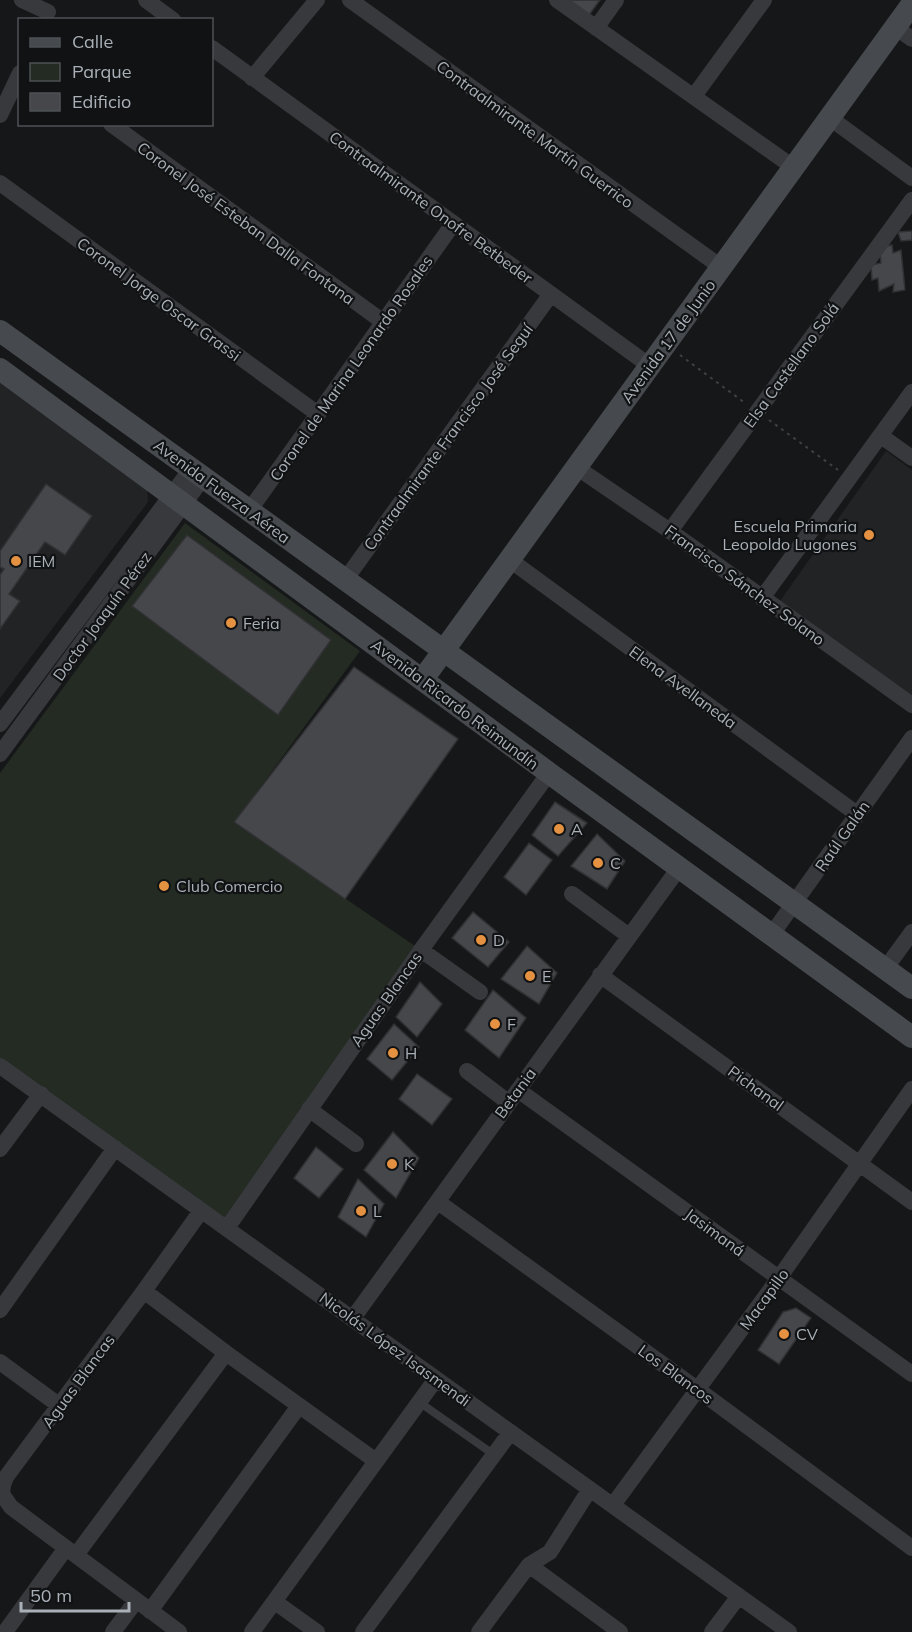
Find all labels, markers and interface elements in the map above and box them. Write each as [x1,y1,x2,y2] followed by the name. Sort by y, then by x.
[18,18,213,126] legend
[72,30,113,53] text: Calle
[433,56,637,212] street label: Contraalmirante Martín Guerrico
[72,60,131,83] text: Parque
[72,90,131,113] text: Edificio
[325,126,537,288] street label: Contraalmirante Onofre Betbeder
[133,137,359,309] street label: Coronel José Esteban Dalla Fontana
[73,233,245,365] street label: Coronel Jorge Oscar Grassi
[265,251,437,485] street label: Coronel de Marina Leonardo Rosales
[617,275,719,407] street label: Avenida 17 de Junio
[739,299,843,431] street label: Elsa Castellano Solá
[359,319,538,554] street label: Contraalmirante Francisco José Seguí
[150,435,294,547] street label: Avenida Fuerza Aérea
[722,516,857,554] place label: Escuela Primaria Leopoldo Lugones
[661,520,829,650] street label: Francisco Sánchez Solano
[862,528,876,542] marker: Escuela Primaria Leopoldo Lugones
[48,547,156,685] street label: Doctor Joaquín Pérez
[28,551,55,571] place label: IEM
[9,554,23,568] marker: IEM
[243,613,280,633] place label: Feria
[224,616,238,630] marker: Feria
[367,634,543,774] street label: Avenida Ricardo Reimundín
[625,641,741,733] street label: Elena Avellaneda
[810,797,874,875] street label: Raúl Galán
[571,819,583,839] place label: A
[552,822,566,836] marker: A
[610,853,621,873] place label: C
[591,856,605,870] marker: C
[176,876,283,896] place label: Club Comercio
[157,879,171,893] marker: Club Comercio
[493,930,505,950] place label: D
[474,933,488,947] marker: D
[346,948,426,1050] street label: Aguas Blancas
[542,966,551,986] place label: E
[523,969,537,983] marker: E
[507,1014,516,1034] place label: F
[488,1017,502,1031] marker: F
[405,1043,417,1063] place label: H
[386,1046,400,1060] marker: H
[724,1061,788,1115] street label: Pichanal
[490,1064,540,1122] street label: Betania
[404,1154,415,1174] place label: K
[385,1157,399,1171] marker: K
[373,1201,382,1221] place label: L
[354,1204,368,1218] marker: L
[681,1204,749,1260] street label: Jasimaná
[735,1264,793,1334] street label: Macapillo
[316,1287,474,1411] street label: Nicolás López Isasmendi
[796,1324,819,1344] place label: CV
[777,1327,791,1341] marker: CV
[37,1330,119,1432] street label: Aguas Blancas
[634,1340,718,1408] street label: Los Blancos
[21,1575,129,1613] scale bar
[30,1584,72,1607] text: 50 m

